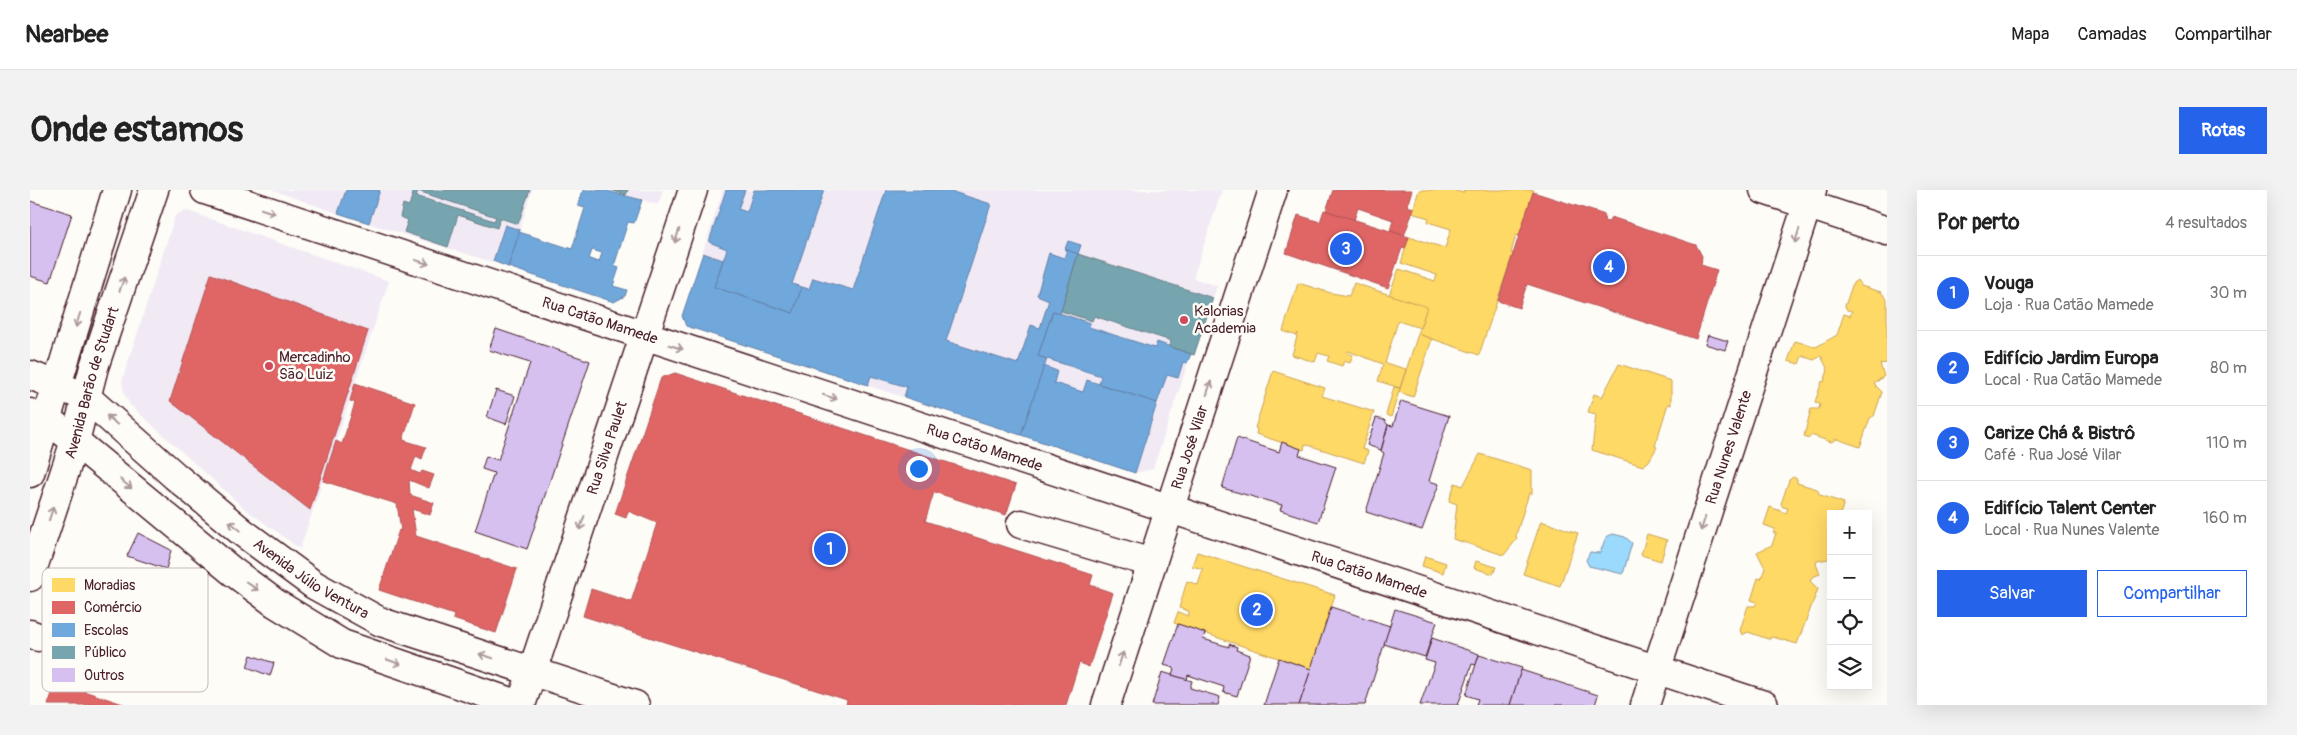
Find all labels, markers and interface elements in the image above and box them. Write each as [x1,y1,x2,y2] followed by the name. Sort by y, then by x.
[25,20,108,49] text: Nearbee
[2011,23,2049,46] text: Mapa
[2077,23,2147,46] text: Camadas
[2175,23,2272,46] text: Compartilhar
[2179,107,2267,154] button: Rotas
[30,108,243,152] text: Onde estamos
[259,207,275,216] one-way arrow
[1937,209,2019,236] text: Por perto
[2165,213,2247,233] text: 4 resultados
[672,228,682,244] one-way arrow
[1792,228,1801,244] one-way arrow
[1330,230,1362,268] pin: 3
[1593,248,1625,286] pin: 4
[414,258,430,268] one-way arrow
[1984,271,2034,295] text: Vouga
[118,276,128,292] one-way arrow
[1950,283,1956,303] text: 1
[2209,283,2247,303] text: 30 m
[540,293,661,349] street label: Rua Catão Mamede
[1984,295,2154,315] text: Loja · Rua Catão Mamede
[1194,302,1256,338] place label: Kalorias Academia
[60,303,124,461] street label: Avenida Barão de Studart
[73,312,83,328] one-way arrow
[1178,314,1190,326] marker: Kalorias Academia
[667,342,683,352] one-way arrow
[1984,346,2159,370] text: Edifício Jardim Europa
[279,348,351,384] place label: Mercadinho São Luiz
[1949,358,1957,378] text: 2
[2210,358,2247,378] text: 80 m
[263,360,275,372] marker: Mercadinho São Luiz
[1984,370,2162,390] text: Local · Rua Catão Mamede
[1205,380,1214,396] one-way arrow
[1701,387,1756,507] street label: Rua Nunes Valente
[822,393,838,402] one-way arrow
[582,398,632,497] street label: Rua Silva Paulet
[1167,402,1212,492] street label: Rua José Vilar
[105,415,118,426] one-way arrow
[924,420,1045,476] street label: Rua Catão Mamede
[1984,421,2135,445] text: Carize Chá & Bistrô
[1949,433,1957,453] text: 3
[2206,433,2247,453] text: 110 m
[1984,445,2121,465] text: Café · Rua José Vilar
[906,456,932,482] your location
[119,478,132,489] one-way arrow
[1984,496,2156,520] text: Edifício Talent Center
[47,507,56,523] one-way arrow
[1948,508,1958,528] text: 4
[2203,508,2247,528] text: 160 m
[1827,510,1872,690] map controls
[1827,510,1872,555] button: +
[576,515,586,531] one-way arrow
[1698,516,1708,532] one-way arrow
[1984,520,2159,540] text: Local · Rua Nunes Valente
[229,521,242,532] one-way arrow
[814,530,846,568] pin: 1
[249,534,372,623] street label: Avenida Júlio Ventura
[1309,547,1430,603] street label: Rua Catão Mamede
[1827,555,1872,600] button: −
[42,568,208,692] legend
[1937,570,2087,617] button: Salvar
[2097,570,2247,617] button: Compartilhar
[84,577,136,594] text: Moradias
[245,581,259,591] one-way arrow
[1241,591,1273,629] pin: 2
[84,599,142,616] text: Comércio
[1827,600,1872,645] button: locate
[84,622,129,639] text: Escolas
[84,644,127,661] text: Público
[1827,645,1872,690] button: layers
[479,651,494,660] one-way arrow
[1117,651,1126,667] one-way arrow
[386,658,401,667] one-way arrow
[84,667,125,684] text: Outros

